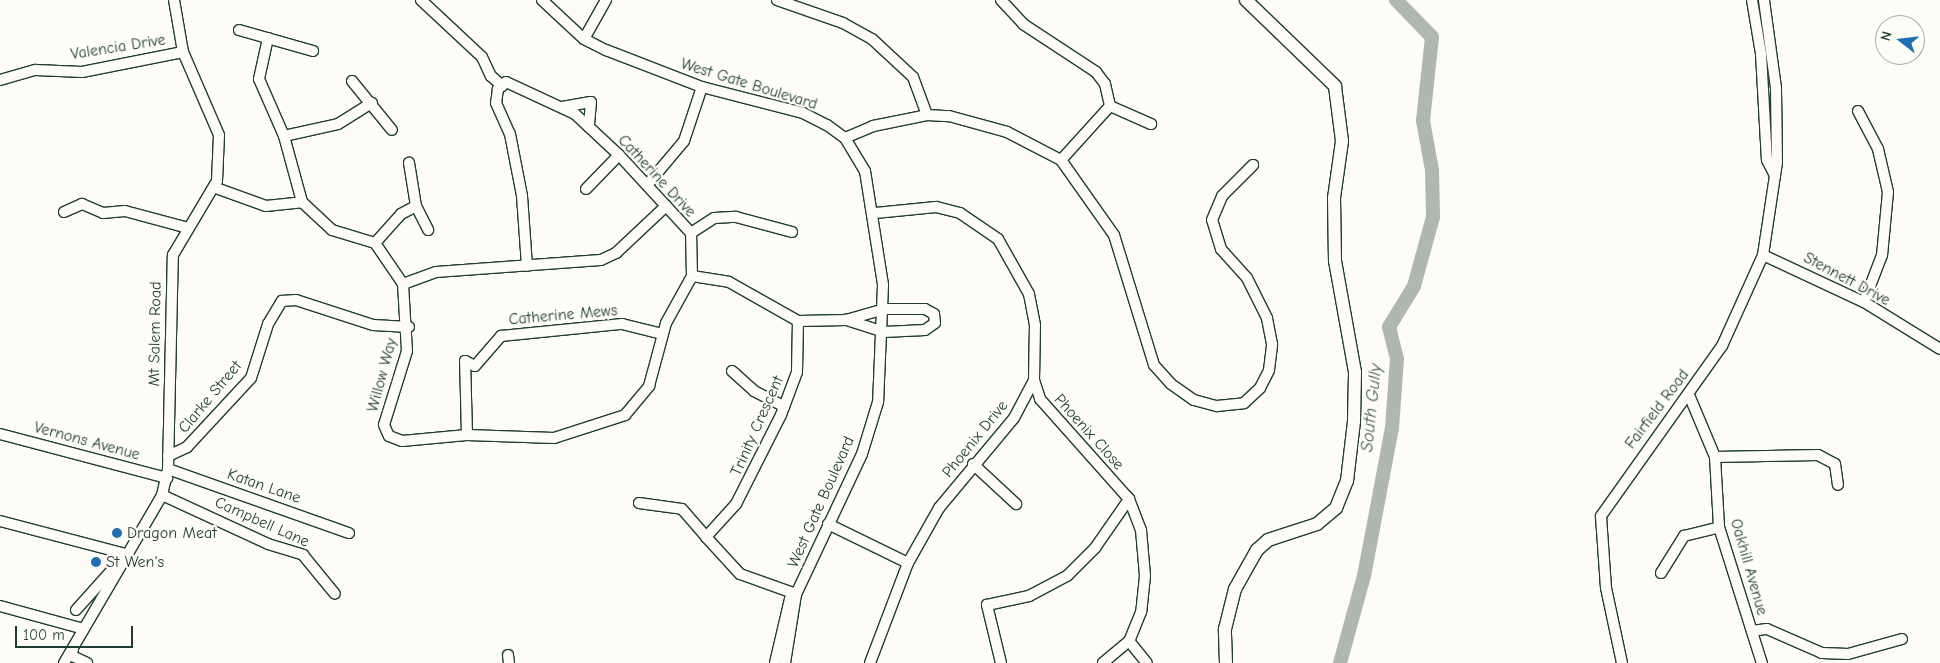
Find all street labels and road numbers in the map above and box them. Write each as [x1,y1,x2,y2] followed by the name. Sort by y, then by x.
[69,30,167,64] street label: Valencia Drive
[678,54,820,114] street label: West Gate Boulevard
[614,131,700,221] street label: Catherine Drive
[1800,248,1894,310] street label: Stennett Drive
[144,281,166,387] street label: Mt Salem Road
[508,301,618,329] street label: Catherine Mews
[363,336,401,414] street label: Willow Way
[174,357,246,437] street label: Clarke Street
[1621,365,1693,453] street label: Fairfield Road
[726,373,788,479] street label: Trinity Crescent
[1050,390,1128,474] street label: Phoenix Close
[938,396,1012,482] street label: Phoenix Drive
[32,418,142,464] street label: Vernons Avenue
[783,433,859,571] street label: West Gate Boulevard
[225,464,303,508] street label: Katan Lane
[212,493,312,551] street label: Campbell Lane
[1726,516,1772,618] street label: Oakhill Avenue

